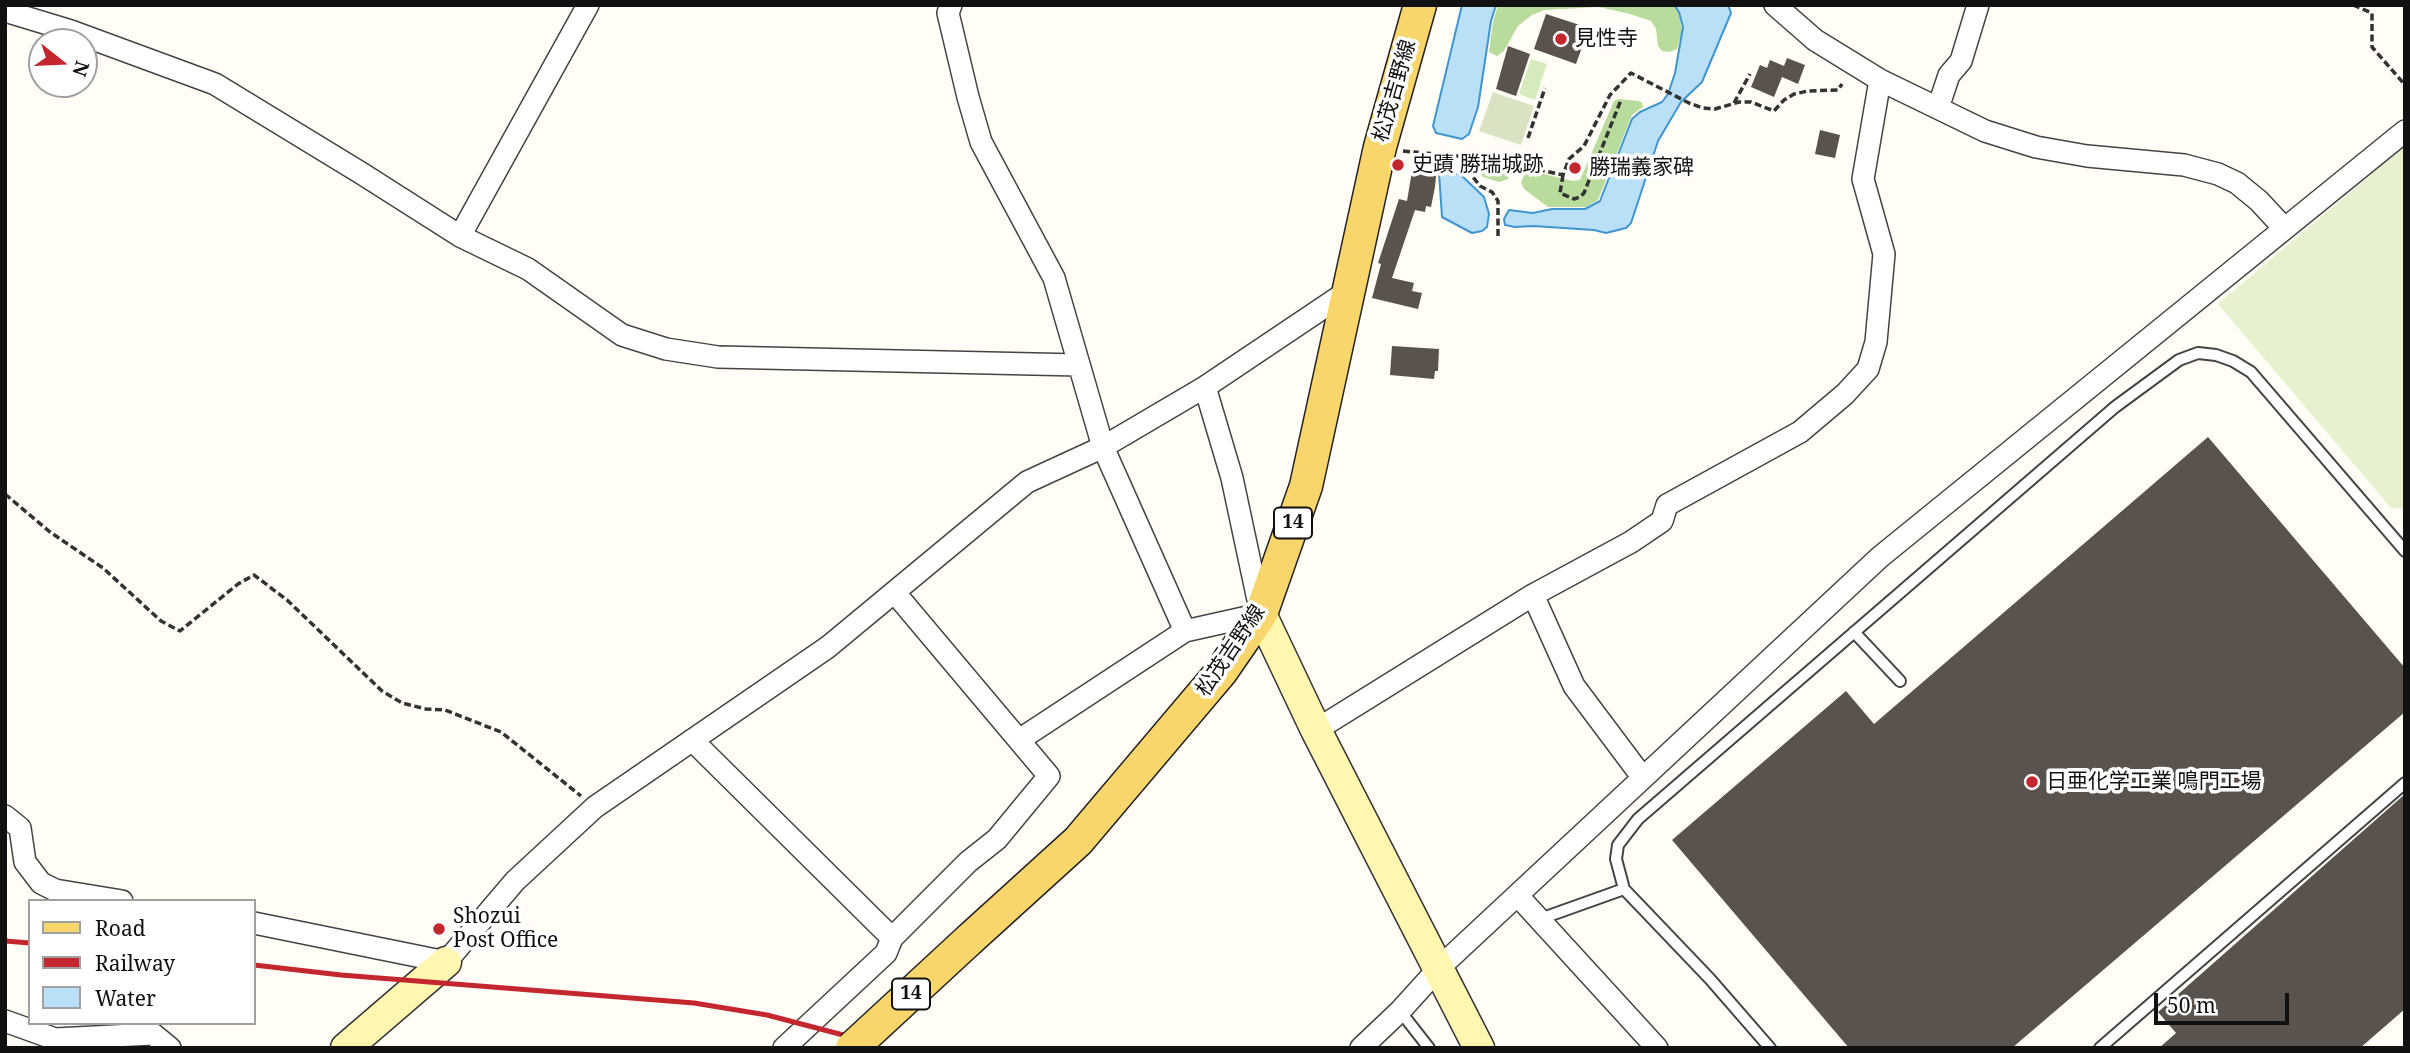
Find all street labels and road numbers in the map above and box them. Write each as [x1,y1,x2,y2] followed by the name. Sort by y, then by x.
[1368,37,1422,145] street label: 松茂吉野線
[1274,508,1312,538] road number: 14
[1191,600,1271,702] street label: 松茂吉野線
[892,978,930,1010] road number: 14

